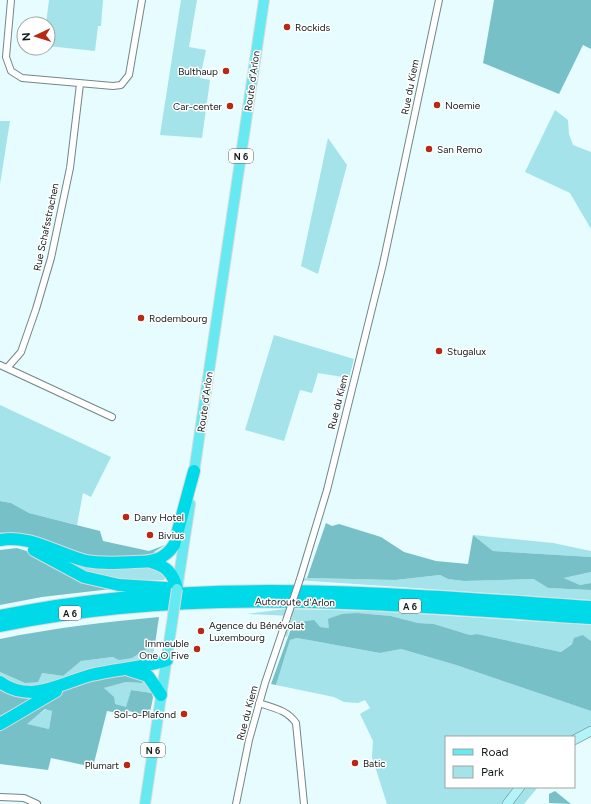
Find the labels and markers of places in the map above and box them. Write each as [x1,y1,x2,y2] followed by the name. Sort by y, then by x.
[295,21,330,34] place label: Rockids
[282,22,292,32] marker: Rockids
[178,65,218,78] place label: Bulthaup
[221,66,231,76] marker: Bulthaup
[445,99,481,112] place label: Noemie
[173,100,223,113] place label: Car-center
[432,100,442,110] marker: Noemie
[225,101,235,111] marker: Car-center
[437,143,483,156] place label: San Remo
[424,144,434,154] marker: San Remo
[149,312,208,325] place label: Rodembourg
[136,313,146,323] marker: Rodembourg
[447,345,486,358] place label: Stugalux
[434,346,444,356] marker: Stugalux
[134,511,184,524] place label: Dany Hotel
[121,512,131,522] marker: Dany Hotel
[158,529,185,542] place label: Bivius
[145,530,155,540] marker: Bivius
[209,619,305,644] place label: Agence du Bénévolat Luxembourg
[196,626,206,636] marker: Agence du Bénévolat Luxembourg
[139,637,190,662] place label: Immeuble One O Five
[192,644,202,654] marker: Immeuble One O Five
[114,708,176,721] place label: Sol-o-Plafond
[179,709,189,719] marker: Sol-o-Plafond
[363,757,386,770] place label: Batic
[350,758,360,768] marker: Batic
[85,759,119,772] place label: Plumart
[122,760,132,770] marker: Plumart

